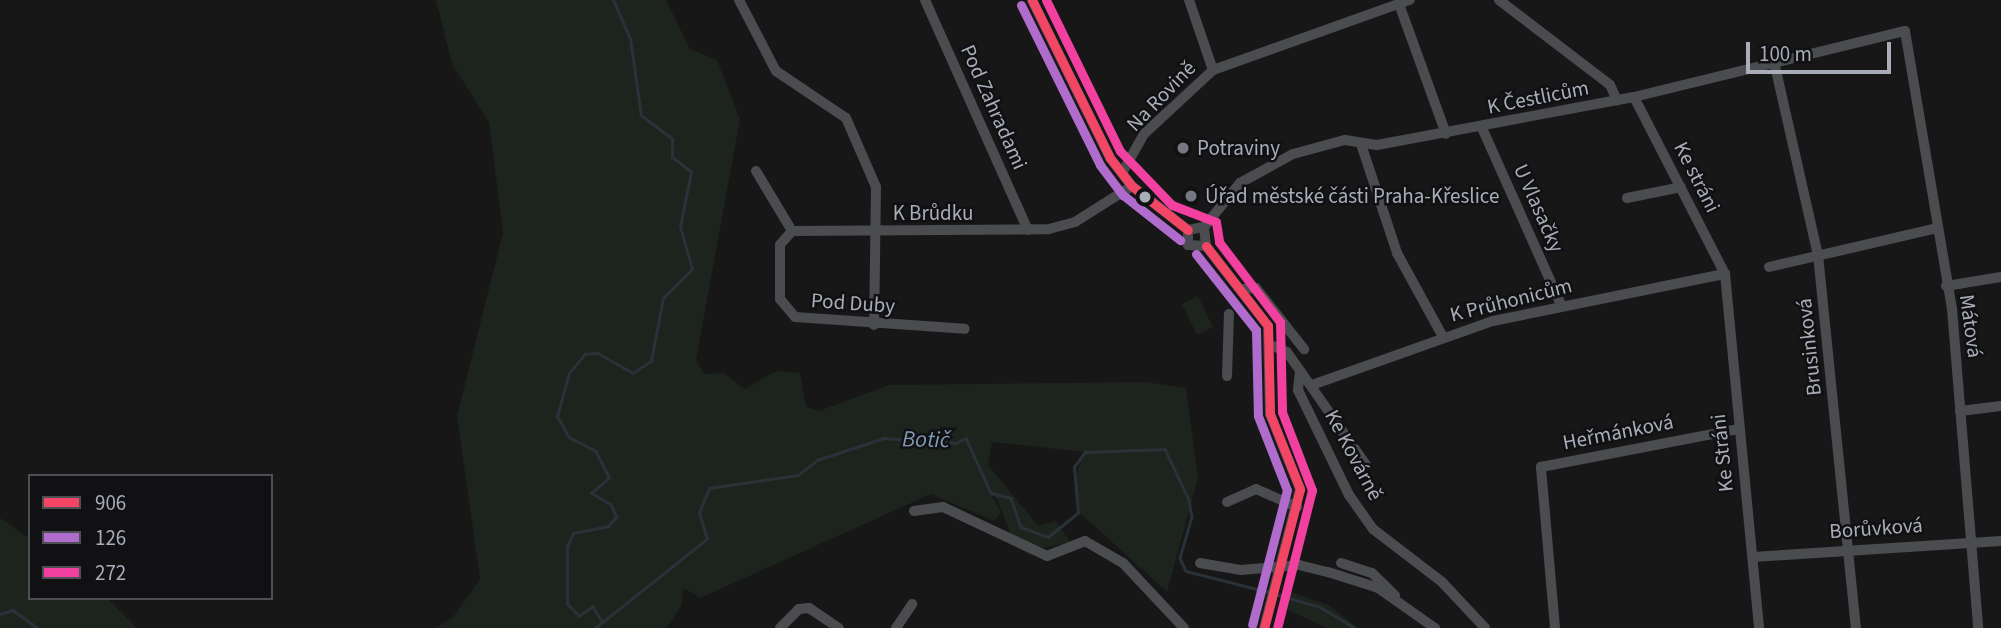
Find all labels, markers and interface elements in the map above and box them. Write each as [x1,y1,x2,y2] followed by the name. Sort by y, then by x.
[1749,28,1894,72] scale bar
[1759,39,1812,69] text: 100 m
[955,41,1033,173] street label: Pod Zahradami
[1121,55,1201,137] street label: Na Rovině
[1485,75,1591,119] street label: K Čestlicům
[1197,135,1280,161] place label: Potraviny
[1668,137,1726,217] street label: Ke stráni
[1175,140,1191,156] marker: Potraviny
[1508,160,1570,256] street label: U Vlasačky
[1205,183,1499,209] place label: Úřad městské části Praha-Křeslice
[1183,188,1199,204] marker: Úřad městské části Praha-Křeslice
[1138,190,1152,204] unlabelled marker
[893,200,973,226] street label: K Brůdku
[1447,273,1575,327] street label: K Průhonicům
[810,287,896,319] street label: Pod Duby
[1954,293,1988,359] street label: Mátová
[1791,297,1827,397] street label: Brusinková
[1320,405,1388,505] street label: Ke Kovárně
[1561,409,1675,455] street label: Heřmánková
[1705,413,1739,493] street label: Ke Stráni
[902,426,950,454] water label: Botič
[28,474,273,600] legend
[95,488,126,518] text: 906
[1828,512,1924,544] street label: Borůvková
[95,523,126,553] text: 126
[95,558,126,588] text: 272

